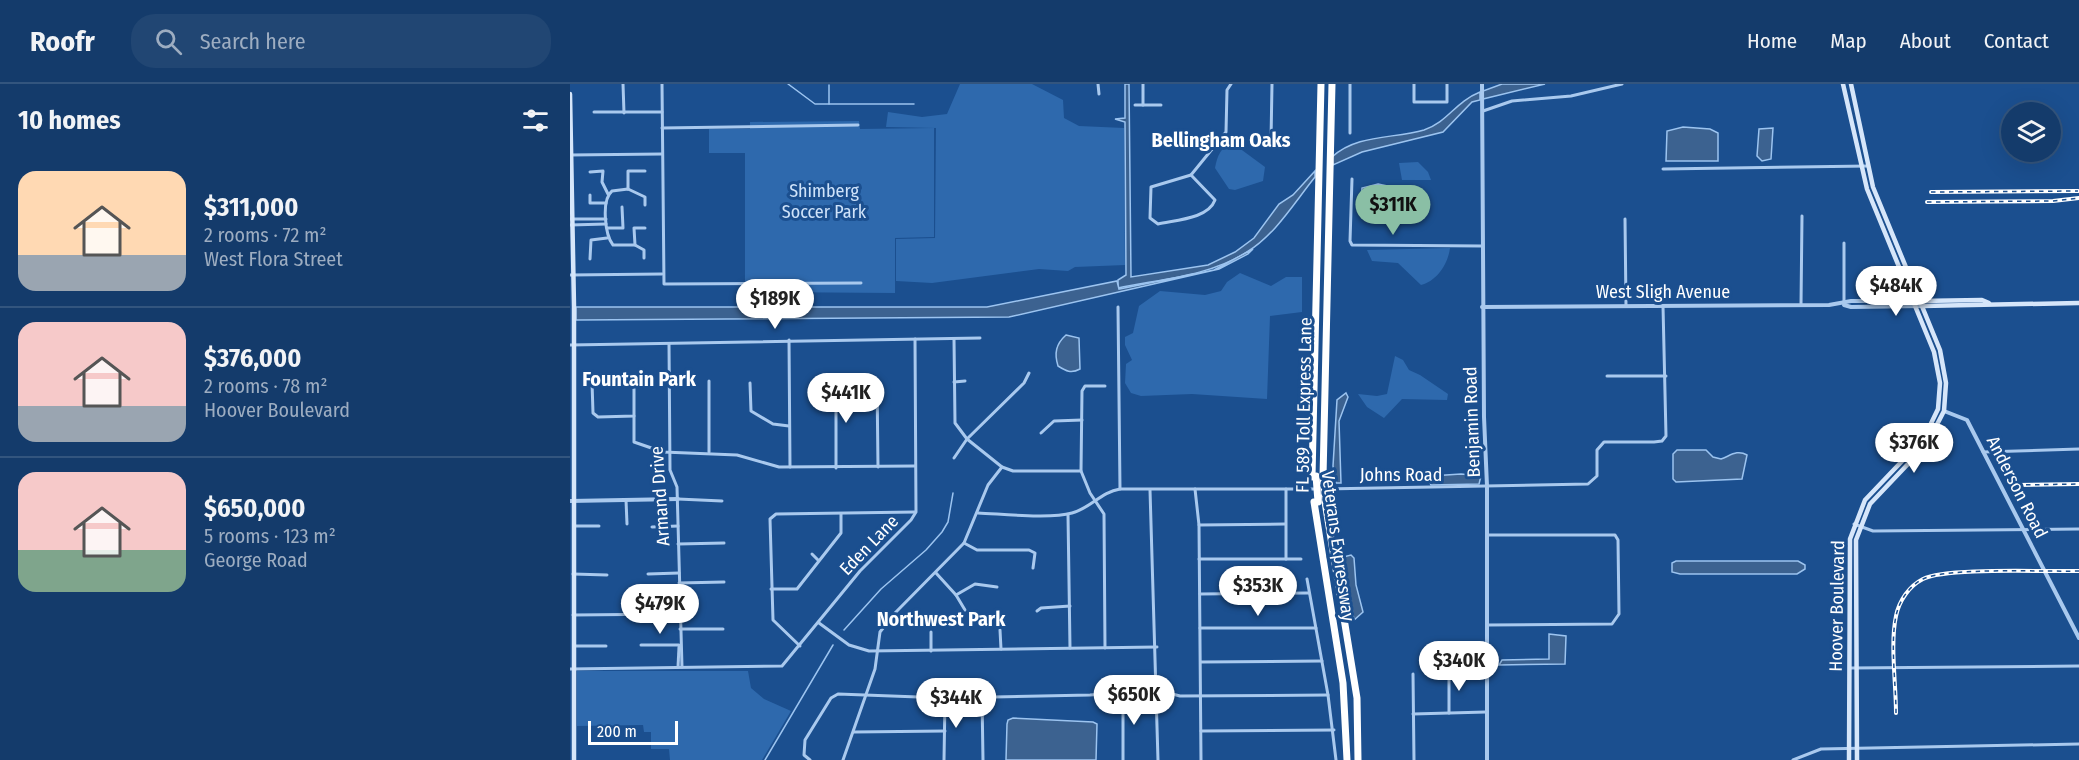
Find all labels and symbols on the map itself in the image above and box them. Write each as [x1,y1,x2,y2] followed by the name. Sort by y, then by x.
[1152,128,1291,152] district label: Bellingham Oaks
[782,180,867,223] park label: Shimberg Soccer Park
[1351,185,1435,236] pin: $311K
[1854,266,1938,317] pin: $484K
[733,279,817,330] pin: $189K
[1596,281,1730,303] street label: West Sligh Avenue
[1291,317,1317,493] street label: FL 589 Toll Express Lane
[1459,366,1485,478] street label: Benjamin Road
[582,367,697,391] district label: Fountain Park
[804,373,888,424] pin: $441K
[1872,423,1956,474] pin: $376K
[1982,432,2052,542] street label: Anderson Road
[646,445,674,547] street label: Armand Drive
[1360,464,1442,486] street label: Johns Road
[1317,469,1359,623] street label: Veterans Expressway
[835,510,903,580] street label: Eden Lane
[1825,540,1849,672] street label: Hoover Boulevard
[1216,566,1300,617] pin: $353K
[618,584,702,635] pin: $479K
[877,607,1006,631] district label: Northwest Park
[1417,641,1501,692] pin: $340K
[1092,675,1176,726] pin: $650K
[914,678,998,729] pin: $344K
[588,718,678,746] scale bar

